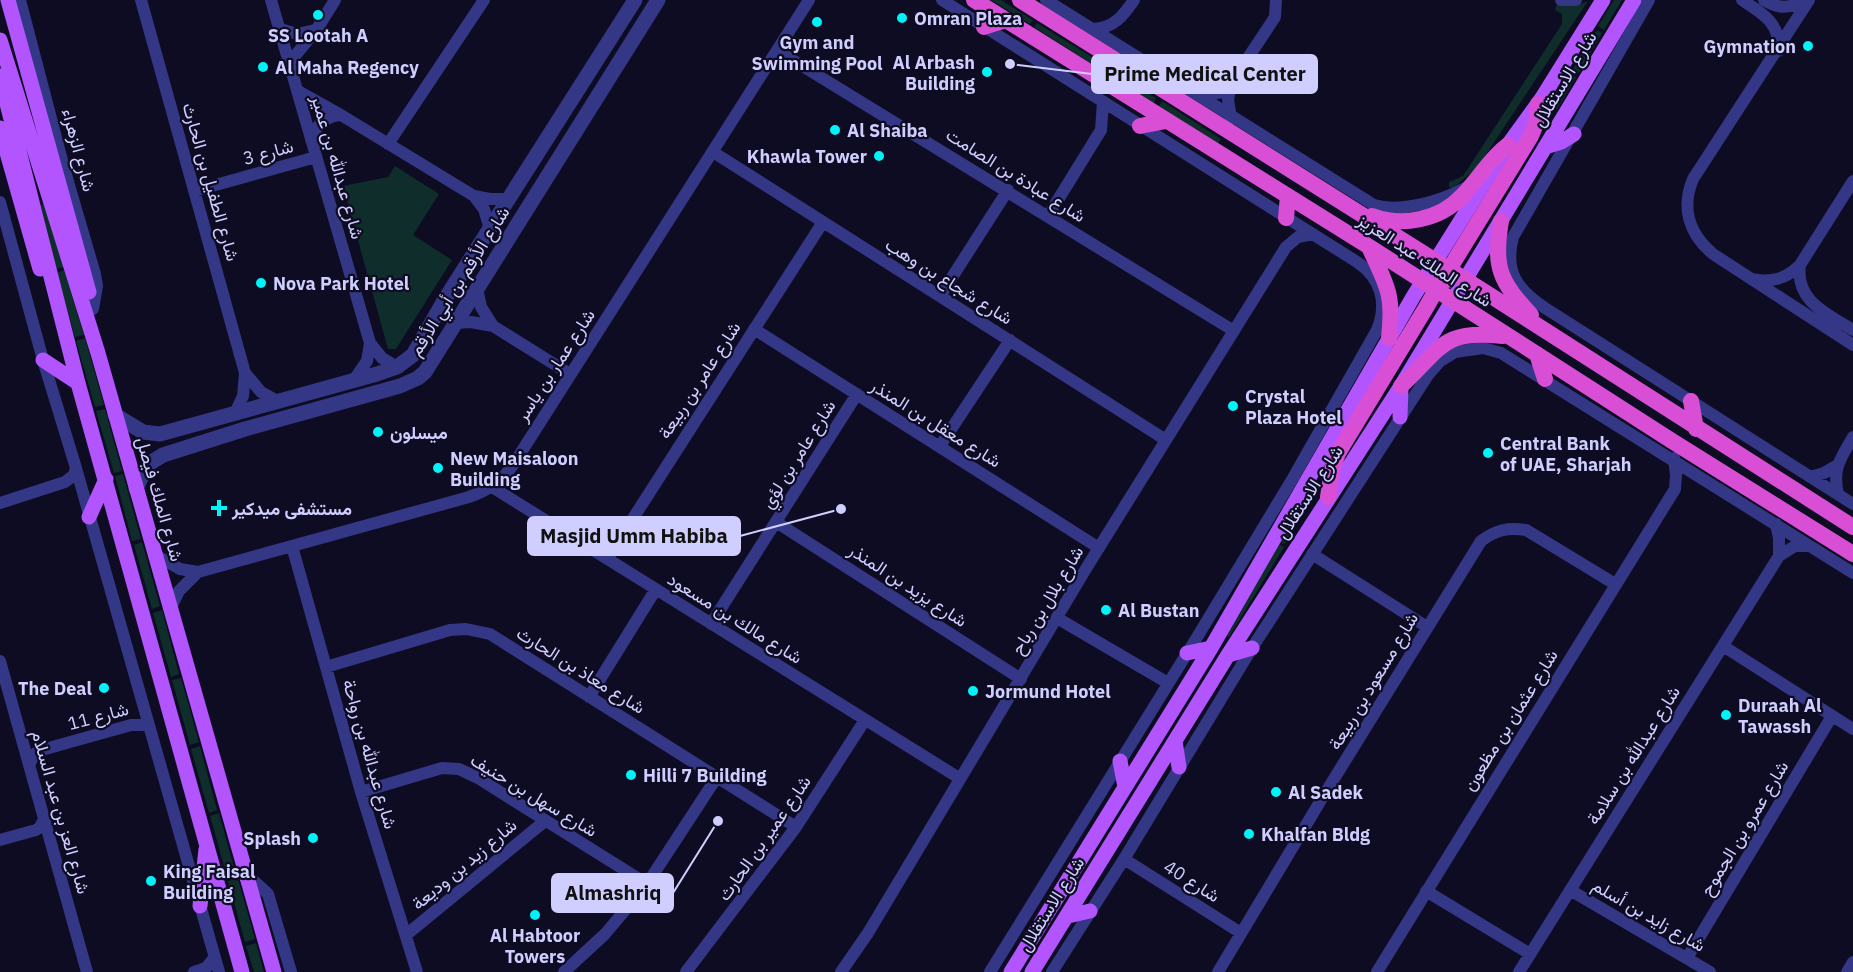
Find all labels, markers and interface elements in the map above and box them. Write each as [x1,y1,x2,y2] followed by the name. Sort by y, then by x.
[914,7,1022,30] place label: Omran Plaza
[311,8,325,22] marker: SS Lootah A
[895,11,909,25] marker: Omran Plaza
[810,15,824,29] marker: Gym and Swimming Pool
[268,24,368,47] place label: SS Lootah A
[1527,27,1602,131] street label: شارع الاستقلال
[752,31,883,75] place label: Gym and Swimming Pool
[1704,35,1796,58] place label: Gymnation
[1801,39,1815,53] marker: Gymnation
[892,51,975,95] place label: Al Arbash Building
[1092,55,1317,93] callout: Prime Medical Center
[275,56,419,79] place label: Al Maha Regency
[256,60,270,74] marker: Al Maha Regency
[1104,60,1306,87] text: Prime Medical Center
[980,65,994,79] marker: Al Arbash Building
[305,91,370,242] street label: شارع عبدالله بن عمير
[176,100,245,264] street label: شارع الطفيل بن الحارث
[56,106,101,194] street label: شارع الزهراء
[847,119,928,142] place label: Al Shaiba
[828,123,842,137] marker: Al Shaiba
[941,123,1090,228] street label: شارع عبادة بن الصامت
[240,134,296,171] street label: شارع 3
[747,145,867,168] place label: Khawla Tower
[872,149,886,163] marker: Khawla Tower
[404,202,518,362] street label: شارع الأرقم بن أبي الأرقم
[1352,207,1497,313] street label: شارع الملك عبد العزيز
[880,233,1017,330] street label: شارع شجاع بن وهب
[273,272,410,295] place label: Nova Park Hotel
[254,276,268,290] marker: Nova Park Hotel
[510,305,601,427] street label: شارع عمار بن ياسر
[653,317,746,443] street label: شارع عامر بن ربيعة
[865,373,1006,473] street label: شارع معقل بن المنذر
[1245,385,1342,429] place label: Crystal Plaza Hotel
[755,395,844,515] street label: شارع عامر بن لؤي
[1226,399,1240,413] marker: Crystal Plaza Hotel
[390,421,448,444] place label: ميسلون
[371,425,385,439] marker: ميسلون
[1500,432,1632,476] place label: Central Bank of UAE, Sharjah
[130,434,189,564] street label: شارع الملك فيصل
[1270,441,1349,544] street label: شارع الاستقلال
[1481,446,1495,460] marker: Central Bank of UAE, Sharjah
[450,447,578,491] place label: New Maisaloon Building
[431,461,445,475] marker: New Maisaloon Building
[231,497,352,520] place label: مستشفى ميدكير
[210,499,228,517] marker: مستشفى ميدكير
[528,517,740,555] callout: Masjid Umm Habiba
[540,522,728,549] text: Masjid Umm Habiba
[843,537,972,633] street label: شارع يزيد بن المنذر
[1006,541,1089,659] street label: شارع بلال بن رباح
[663,567,807,670] street label: شارع مالك بن مسعود
[1118,599,1200,622] place label: Al Bustan
[1099,603,1113,617] marker: Al Bustan
[1323,608,1424,754] street label: شارع مسعود بن ربيعة
[512,621,650,720] street label: شارع معاذ بن الحارث
[1457,645,1564,796] street label: شارع عثمان بن مظعون
[18,677,93,700] place label: The Deal
[337,677,402,832] street label: شارع عبدالله بن رواحة
[985,680,1111,703] place label: Jormund Hotel
[97,681,111,695] marker: The Deal
[1581,681,1686,829] street label: شارع عبدالله بن سلامة
[966,684,980,698] marker: Jormund Hotel
[1738,694,1822,738] place label: Duraah Al Tawassh
[65,697,131,736] street label: شارع 11
[1719,708,1733,722] marker: Duraah Al Tawassh
[26,727,95,897] street label: شارع العز بن عبد السلام
[466,748,602,843] street label: شارع سهل بن حنيف
[1695,756,1794,900] street label: شارع عمرو بن الجموح
[643,764,767,787] place label: Hilli 7 Building
[624,768,638,782] marker: Hilli 7 Building
[712,771,817,906] street label: شارع عمير بن الحارث
[1288,781,1364,804] place label: Al Sadek
[1269,785,1283,799] marker: Al Sadek
[407,813,522,915] street label: شارع زيد بن وديعة
[1261,823,1370,846] place label: Khalfan Bldg
[243,827,301,850] place label: Splash
[1242,827,1256,841] marker: Khalfan Bldg
[306,831,320,845] marker: Splash
[1013,852,1090,956] street label: شارع الاستقلال
[1159,855,1224,908] street label: شارع 40
[163,860,256,904] place label: King Faisal Building
[1588,873,1710,958] street label: شارع زايد بن أسلم
[144,874,158,888] marker: King Faisal Building
[552,874,673,912] callout: Almashriq
[565,879,661,906] text: Almashriq
[528,908,542,922] marker: Al Habtoor Towers
[490,924,580,968] place label: Al Habtoor Towers

